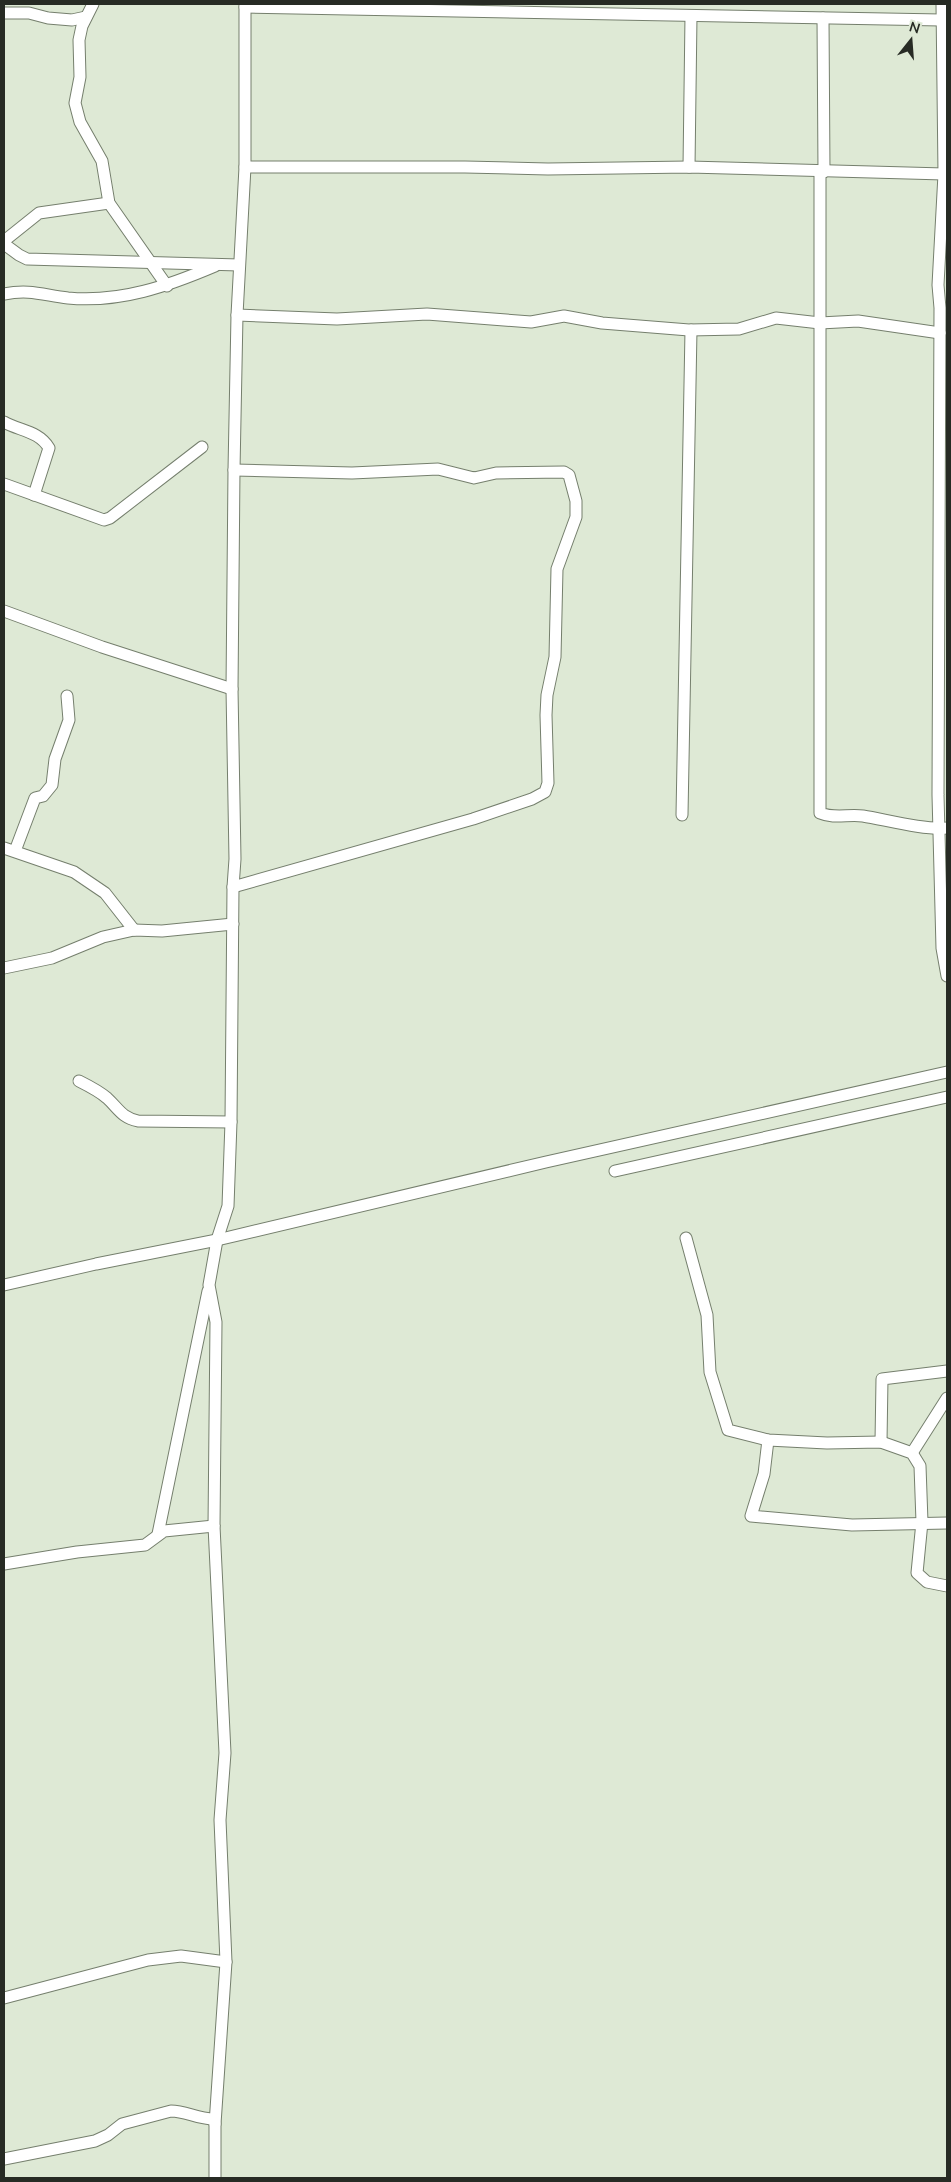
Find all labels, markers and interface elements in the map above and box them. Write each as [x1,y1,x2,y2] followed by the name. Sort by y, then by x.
[886,15,936,65] north arrow
[907,17,922,38] text: N

